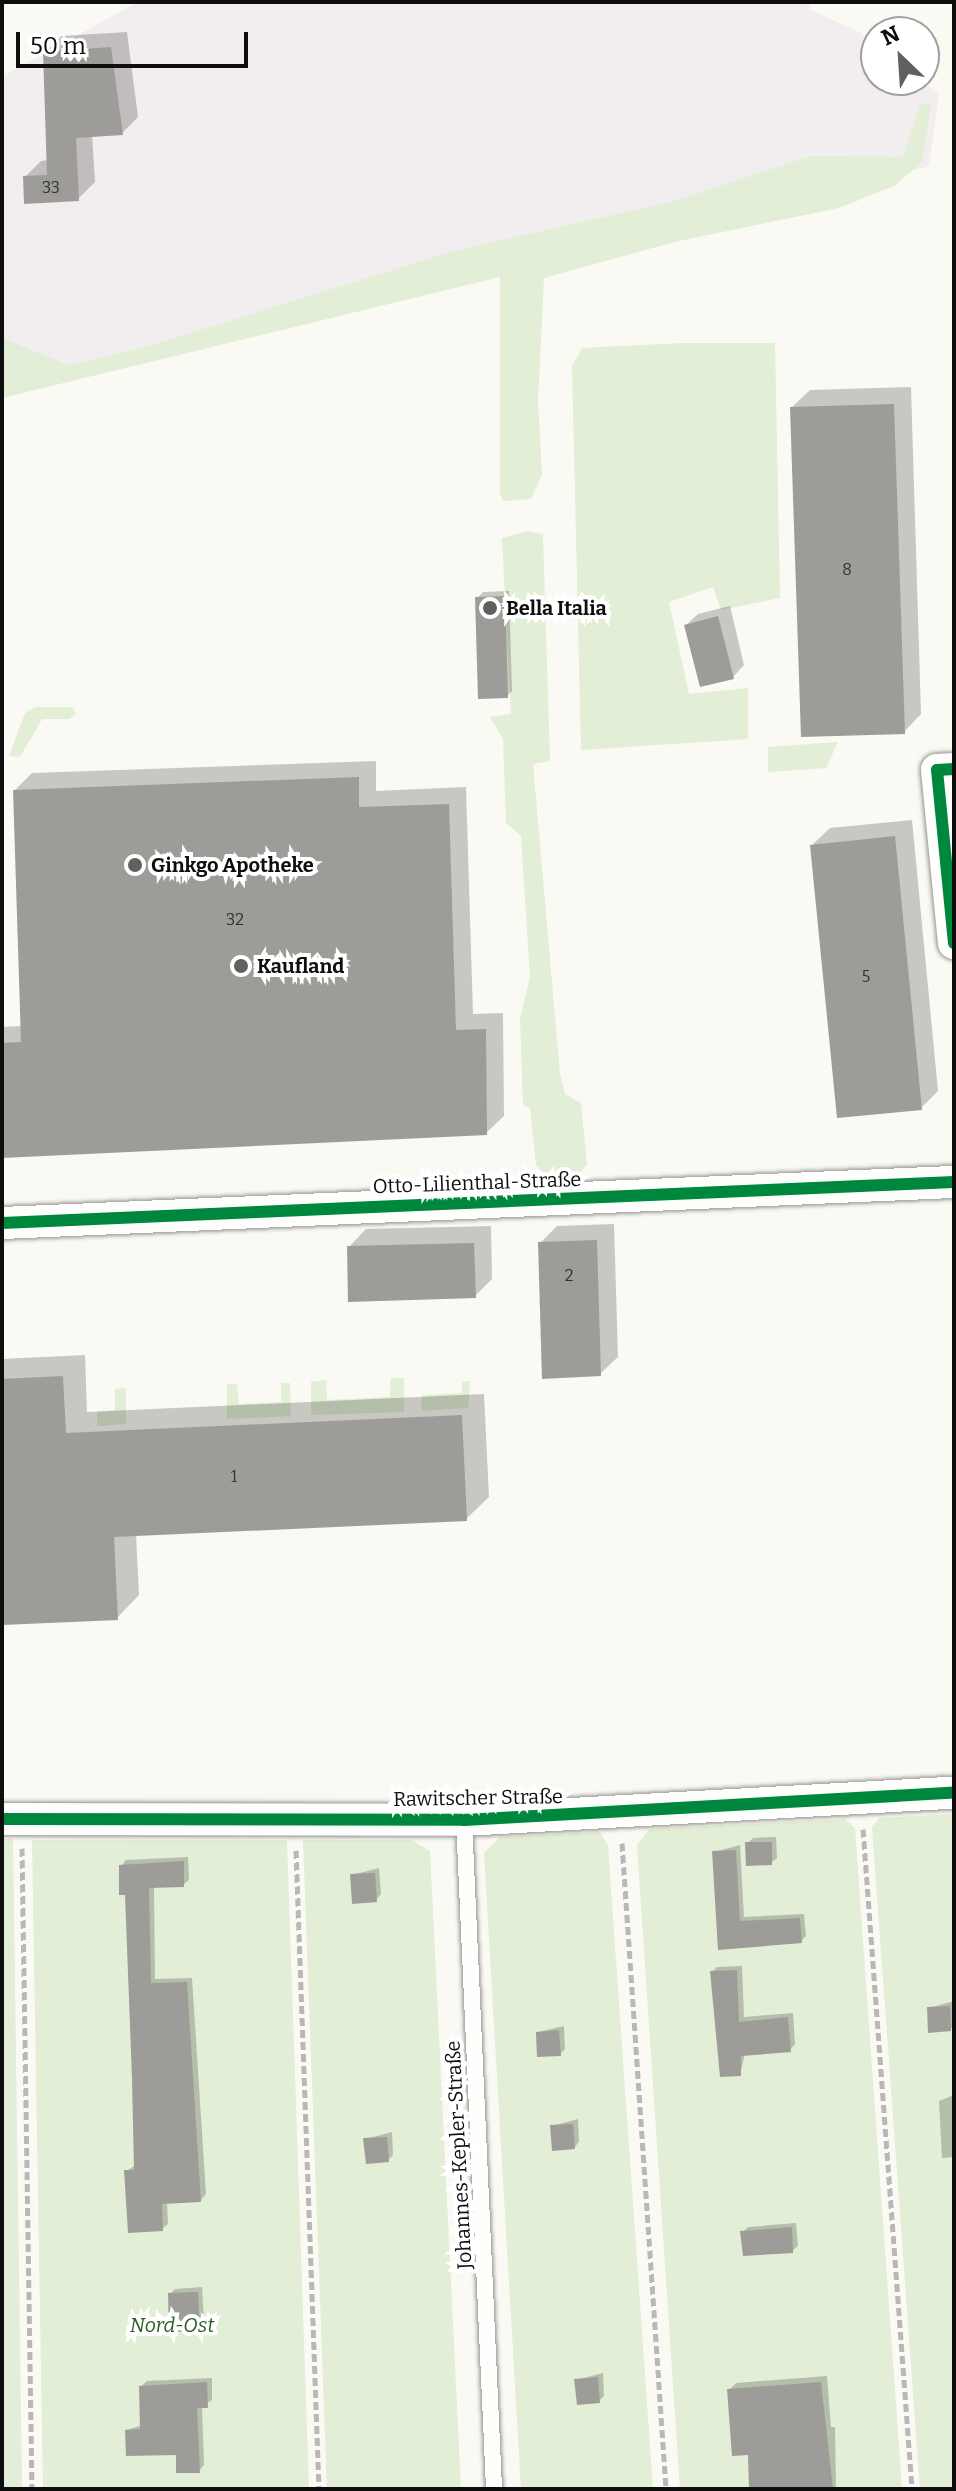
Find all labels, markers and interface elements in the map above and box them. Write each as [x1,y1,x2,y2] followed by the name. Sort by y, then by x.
[20,16,252,66] scale bar
[860,16,940,96] north arrow
[877,20,904,51] text: N
[30,32,86,60] text: 50 m
[42,178,60,198] house number: 33
[842,560,852,580] house number: 8
[506,596,607,620] place label: Bella Italia
[481,599,499,617] marker: Bella Italia
[151,853,314,877] place label: Ginkgo Apotheke
[126,856,144,874] marker: Ginkgo Apotheke
[226,910,244,930] house number: 32
[257,954,344,978] place label: Kaufland
[232,957,250,975] marker: Kaufland
[862,967,870,987] house number: 5
[372,1167,582,1199] street label: Otto-Lilienthal-Straße
[565,1266,573,1286] house number: 2
[231,1467,237,1487] house number: 1
[393,1785,563,1811] street label: Rawitscher Straße
[441,2040,477,2270] street label: Johannes-Kepler-Straße
[130,2313,214,2337] park label: Nord-Ost

